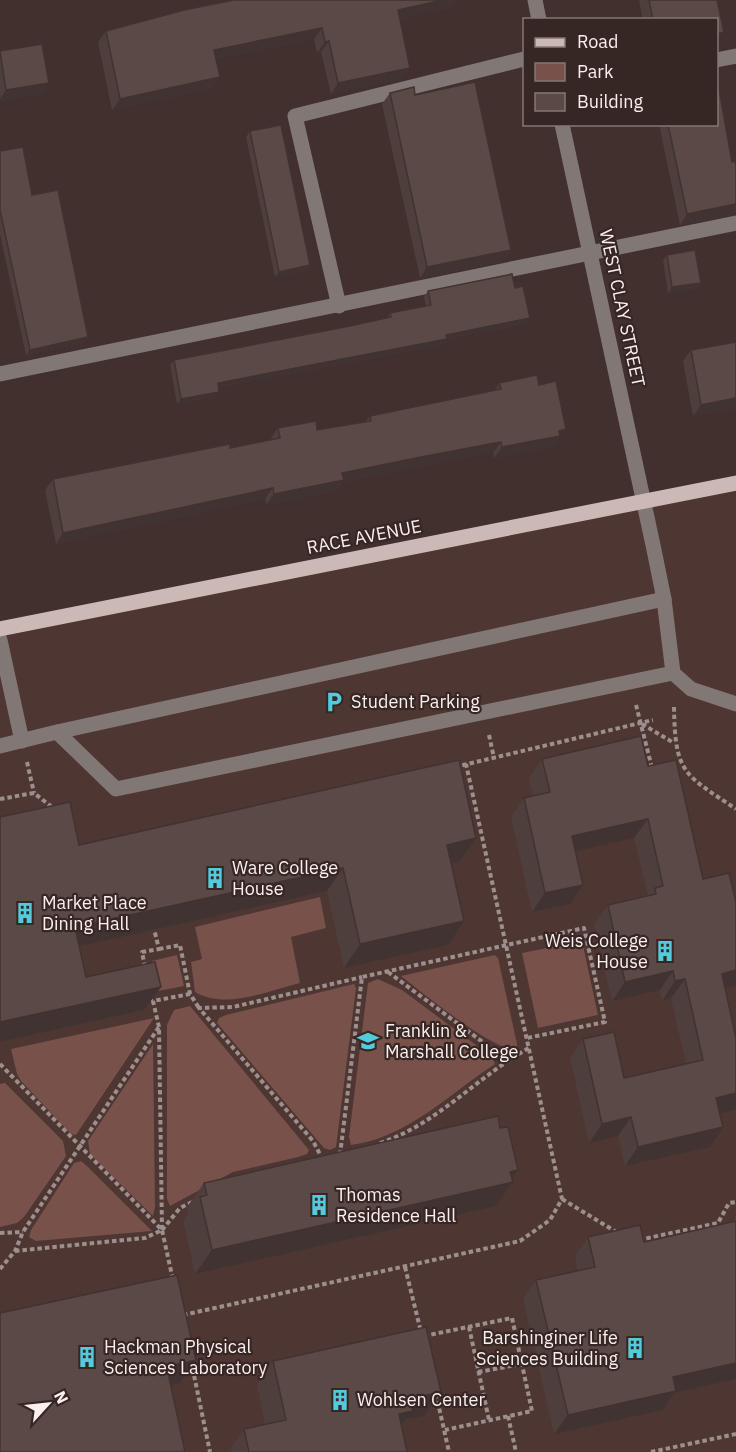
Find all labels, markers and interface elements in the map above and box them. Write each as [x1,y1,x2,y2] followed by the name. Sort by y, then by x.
[523,18,718,126] legend
[577,30,618,53] text: Road
[577,60,614,83] text: Park
[577,90,644,113] text: Building
[595,227,650,389] street label: WEST CLAY STREET
[305,514,423,559] street label: RACE AVENUE
[322,690,346,714] parking icon: Student Parking
[351,690,480,713] place label: Student Parking
[232,856,338,900] place label: Ware College House
[203,866,227,890] building icon: Ware College House
[42,891,147,935] place label: Market Place Dining Hall
[13,901,37,925] building icon: Market Place Dining Hall
[545,929,648,973] place label: Weis College House
[653,939,677,963] building icon: Weis College House
[385,1019,519,1063] place label: Franklin & Marshall College
[356,1029,380,1053] school or university icon: Franklin & Marshall College
[336,1183,456,1227] place label: Thomas Residence Hall
[307,1193,331,1217] building icon: Thomas Residence Hall
[476,1326,618,1370] place label: Barshinginer Life Sciences Building
[104,1335,267,1379] place label: Hackman Physical Sciences Laboratory
[623,1336,647,1360] building icon: Barshinginer Life Sciences Building
[75,1345,99,1369] building icon: Hackman Physical Sciences Laboratory
[18,1374,78,1434] north arrow
[50,1387,73,1407] text: N
[328,1388,352,1412] building icon: Wohlsen Center
[357,1388,485,1411] place label: Wohlsen Center

